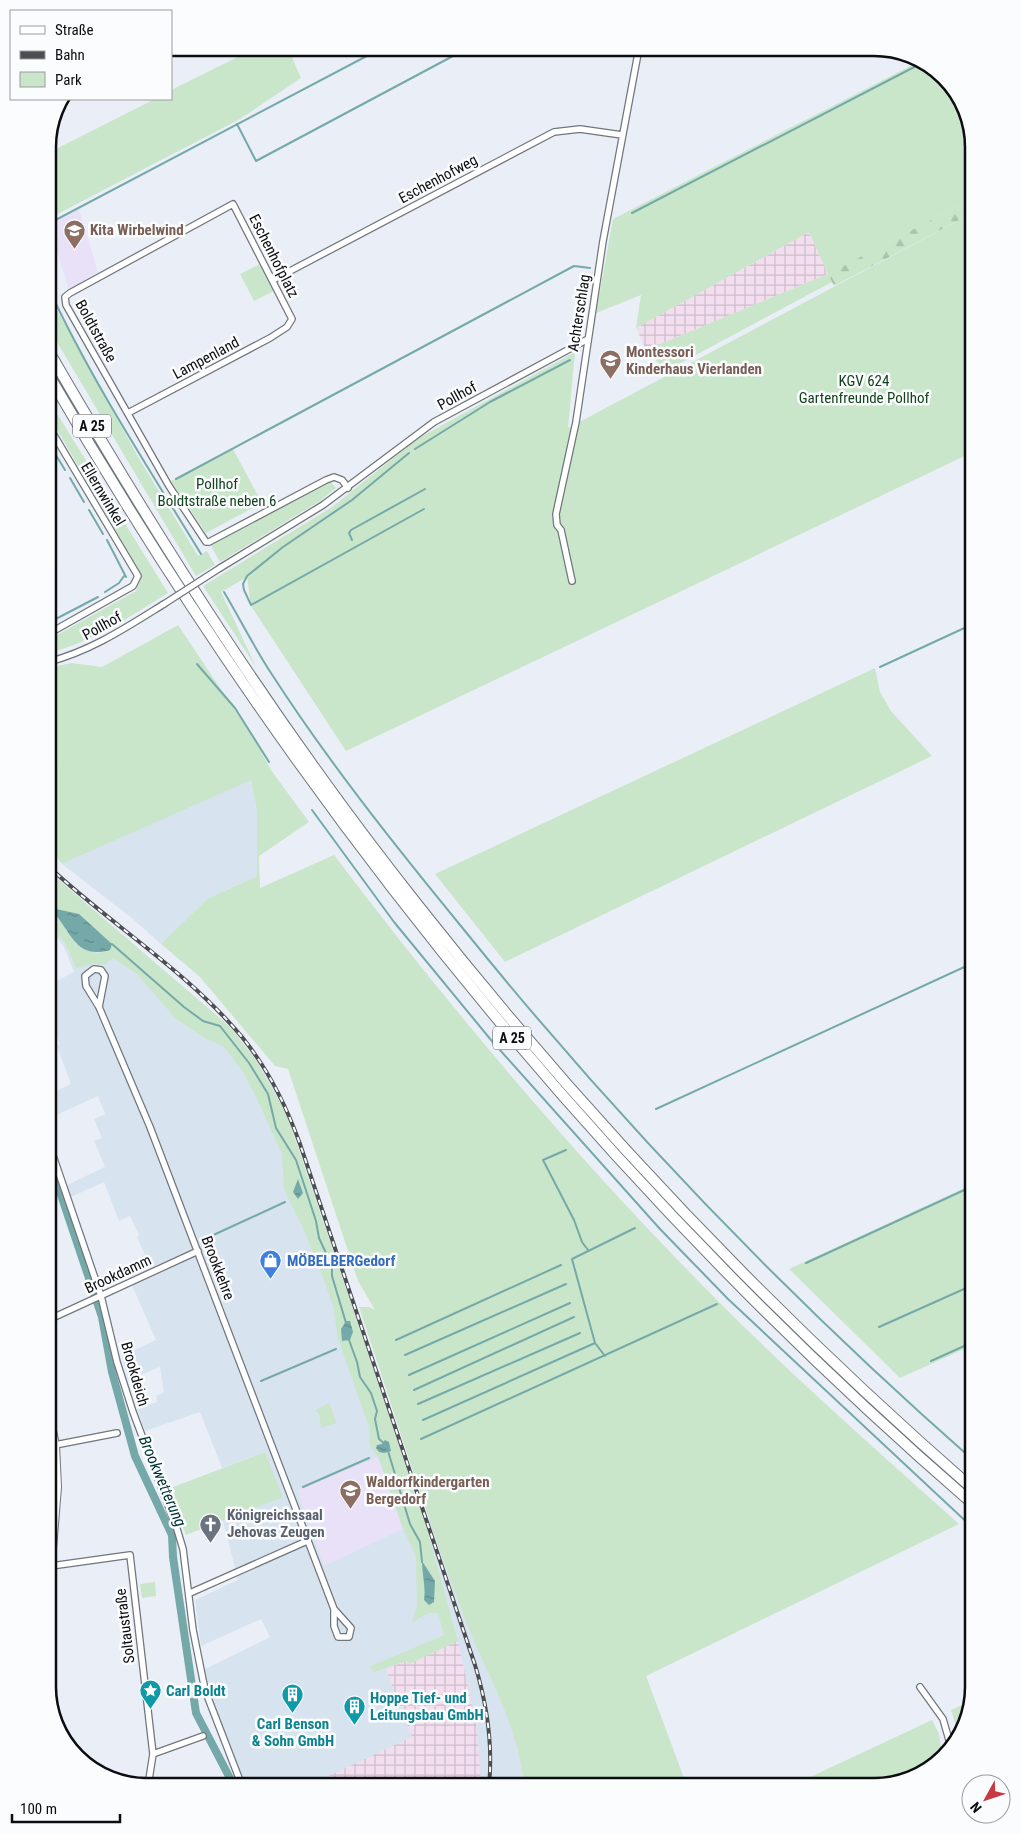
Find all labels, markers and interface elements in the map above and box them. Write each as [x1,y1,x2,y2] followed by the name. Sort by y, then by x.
[10,10,172,100] legend
[55,21,94,39] text: Straße
[55,46,85,64] text: Bahn
[55,71,82,89] text: Park
[396,151,480,207] street label: Eschenhofweg
[245,211,303,301] street label: Eschenhofplatz
[62,218,86,249] school or university icon: Kita Wirbelwind
[90,221,184,239] place label: Kita Wirbelwind
[564,273,594,353] street label: Achterschlag
[71,297,121,365] street label: Boldtstraße
[170,333,242,383] street label: Lampenland
[626,343,762,378] place label: Montessori Kinderhaus Vierlanden
[598,349,622,380] school or university icon: Montessori Kinderhaus Vierlanden
[799,372,930,407] park label: KGV 624 Gartenfreunde Pollhof
[434,378,480,414] street label: Pollhof
[73,414,111,438] road number: A 25
[77,459,129,529] street label: Ellernwinkel
[158,475,276,510] park label: Pollhof Boldtstraße neben 6
[79,608,125,644] street label: Pollhof
[493,1026,531,1050] road number: A 25
[198,1234,238,1302] street label: Brookkehre
[259,1249,283,1280] shop icon: MÖBELBERGedorf
[82,1251,154,1297] street label: Brookdamm
[287,1252,395,1270] place label: MÖBELBERGedorf
[117,1340,153,1408] street label: Brookdeich
[135,1433,190,1530] water label: Brookwetterung
[366,1473,490,1508] place label: Waldorfkindergarten Bergedorf
[338,1479,362,1510] school or university icon: Waldorfkindergarten Bergedorf
[227,1506,325,1541] place label: Königreichssaal Jehovas Zeugen
[199,1512,223,1543] church icon: Königreichssaal Jehovas Zeugen
[111,1588,139,1664] street label: Soltaustraße
[138,1679,162,1710] place icon: Carl Boldt
[166,1682,226,1700] place label: Carl Boldt
[281,1683,305,1714] building icon: Carl Benson & Sohn GmbH
[370,1689,484,1724] place label: Hoppe Tief- und Leitungsbau GmbH
[342,1695,366,1726] building icon: Hoppe Tief- und Leitungsbau GmbH
[252,1715,334,1750] place label: Carl Benson & Sohn GmbH
[961,1774,1011,1824] north arrow
[12,1792,120,1824] scale bar
[967,1799,985,1816] text: N
[20,1800,57,1818] text: 100 m

